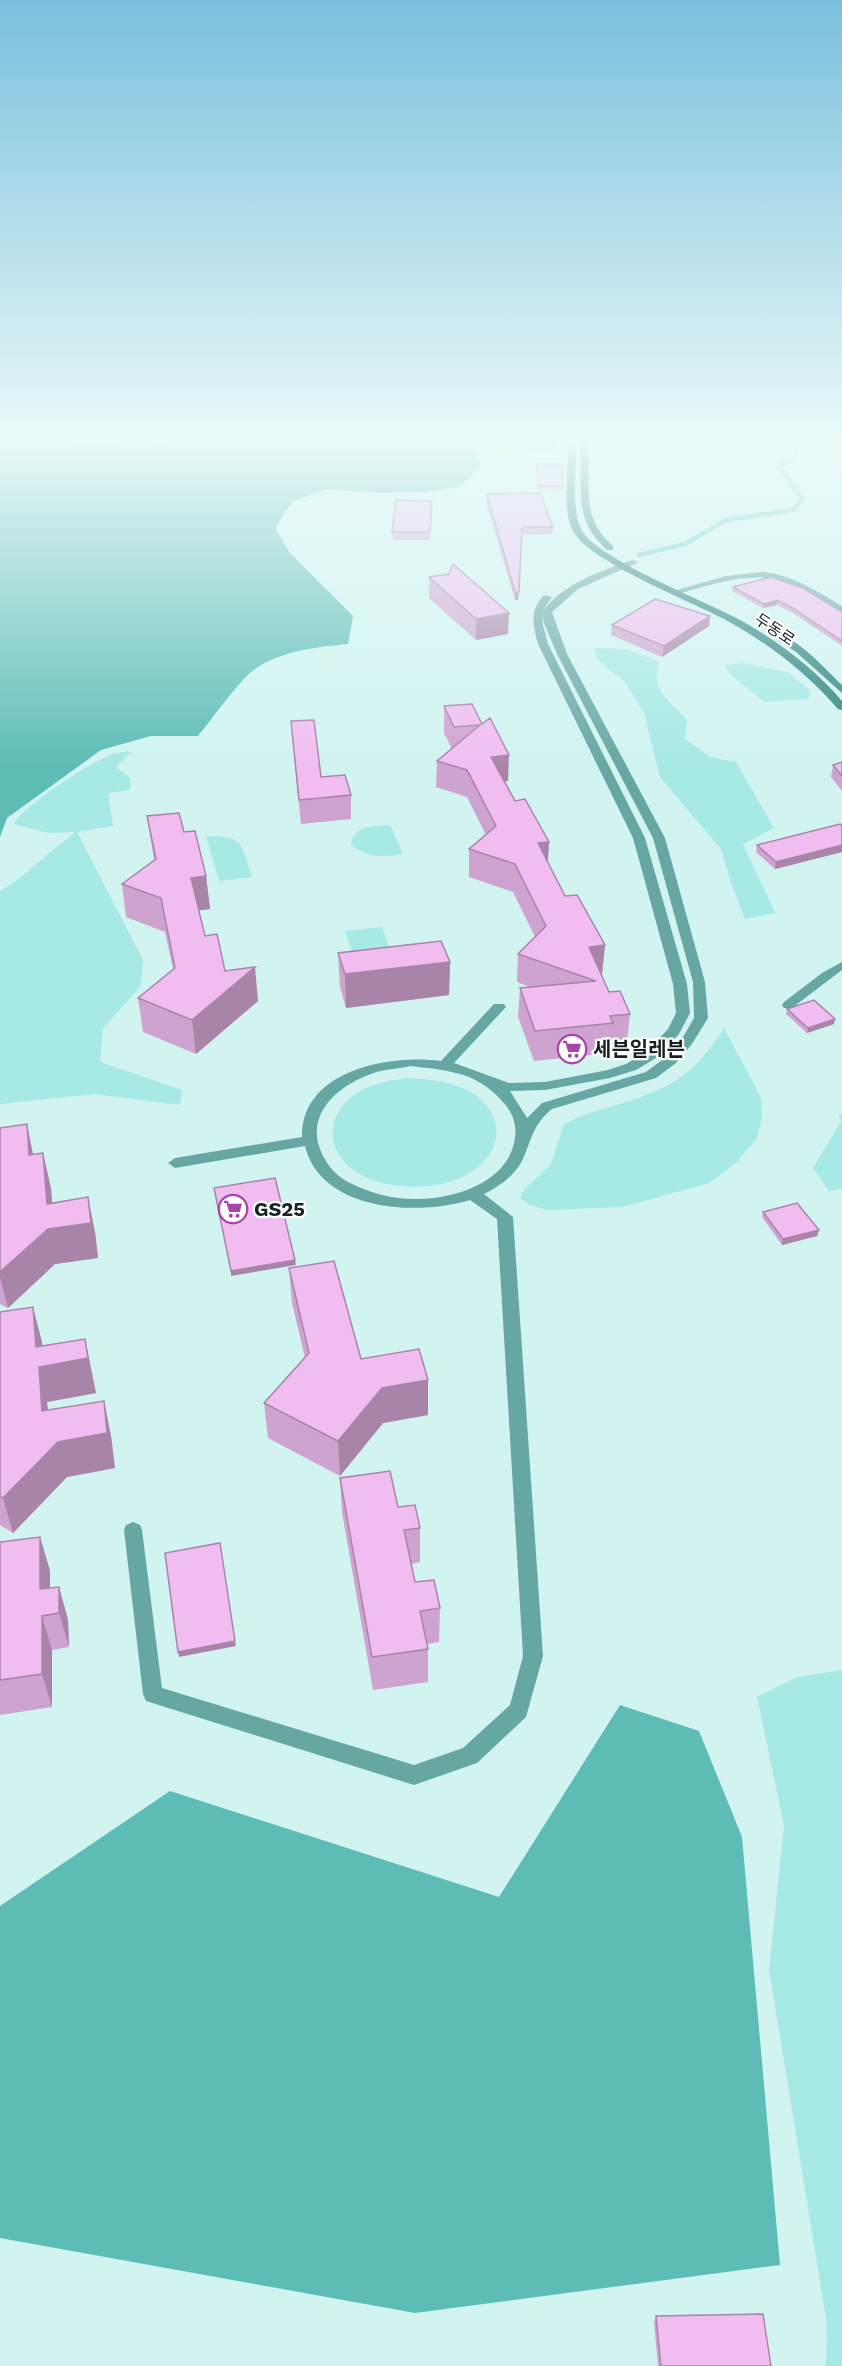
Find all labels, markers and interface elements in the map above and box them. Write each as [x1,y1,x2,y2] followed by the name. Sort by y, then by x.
[751,609,799,650] street label: 두동로
[556,1033,588,1065] supermarket icon: 세븐일레븐
[593,1037,685,1061] place label: 세븐일레븐
[217,1193,249,1225] supermarket icon: GS25
[254,1197,305,1221] place label: GS25

